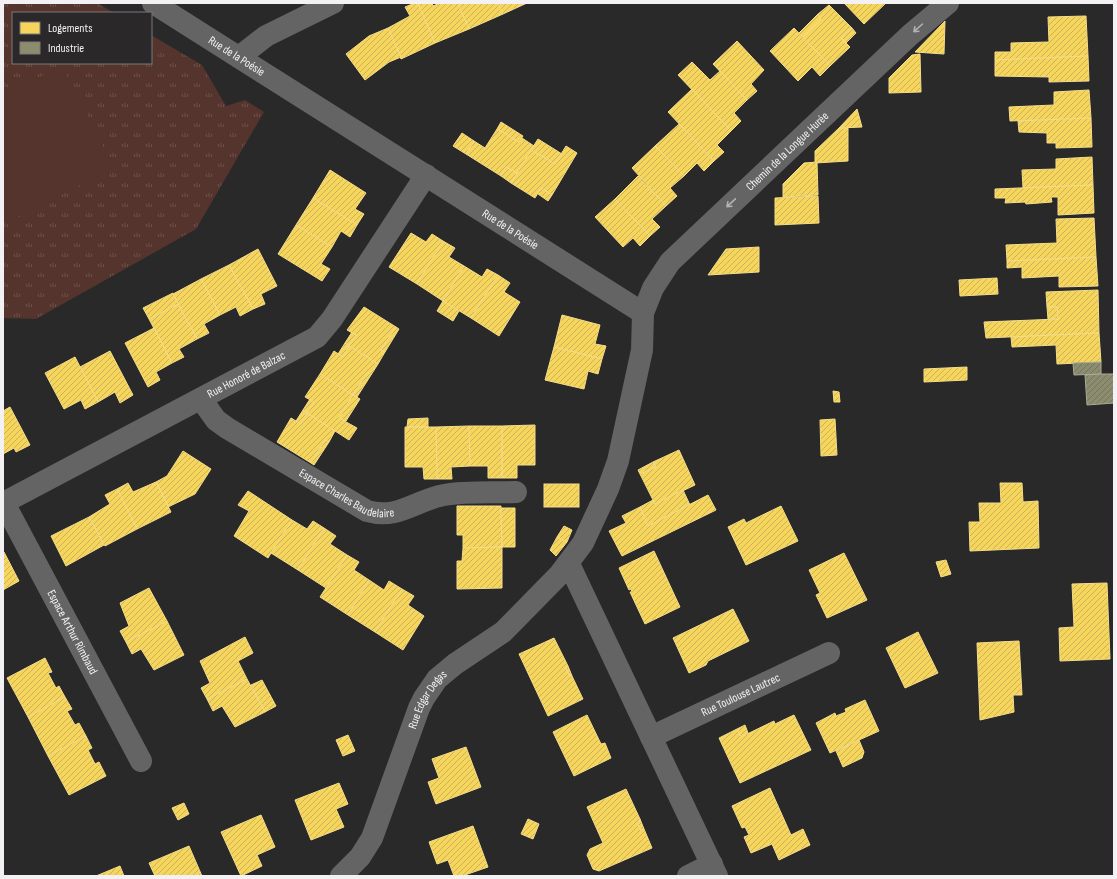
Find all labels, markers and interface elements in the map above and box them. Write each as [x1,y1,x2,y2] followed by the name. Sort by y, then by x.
[12,12,152,64] legend
[48,21,92,36] text: Logements
[912,23,923,32] one-way arrow
[205,33,268,80] street label: Rue de la Poésie
[48,41,84,56] text: Industrie
[743,109,832,194] street label: Chemin de la Longue Hurée
[726,198,736,208] one-way arrow
[479,206,541,253] street label: Rue de la Poésie
[205,348,288,402] street label: Rue Honoré de Balzac
[296,465,396,521] street label: Espace Charles Baudelaire
[43,587,101,677] street label: Espace Arthur Rimbaud
[405,667,450,731] street label: Rue Edgar Degas
[699,670,783,720] street label: Rue Toulouse Lautrec

